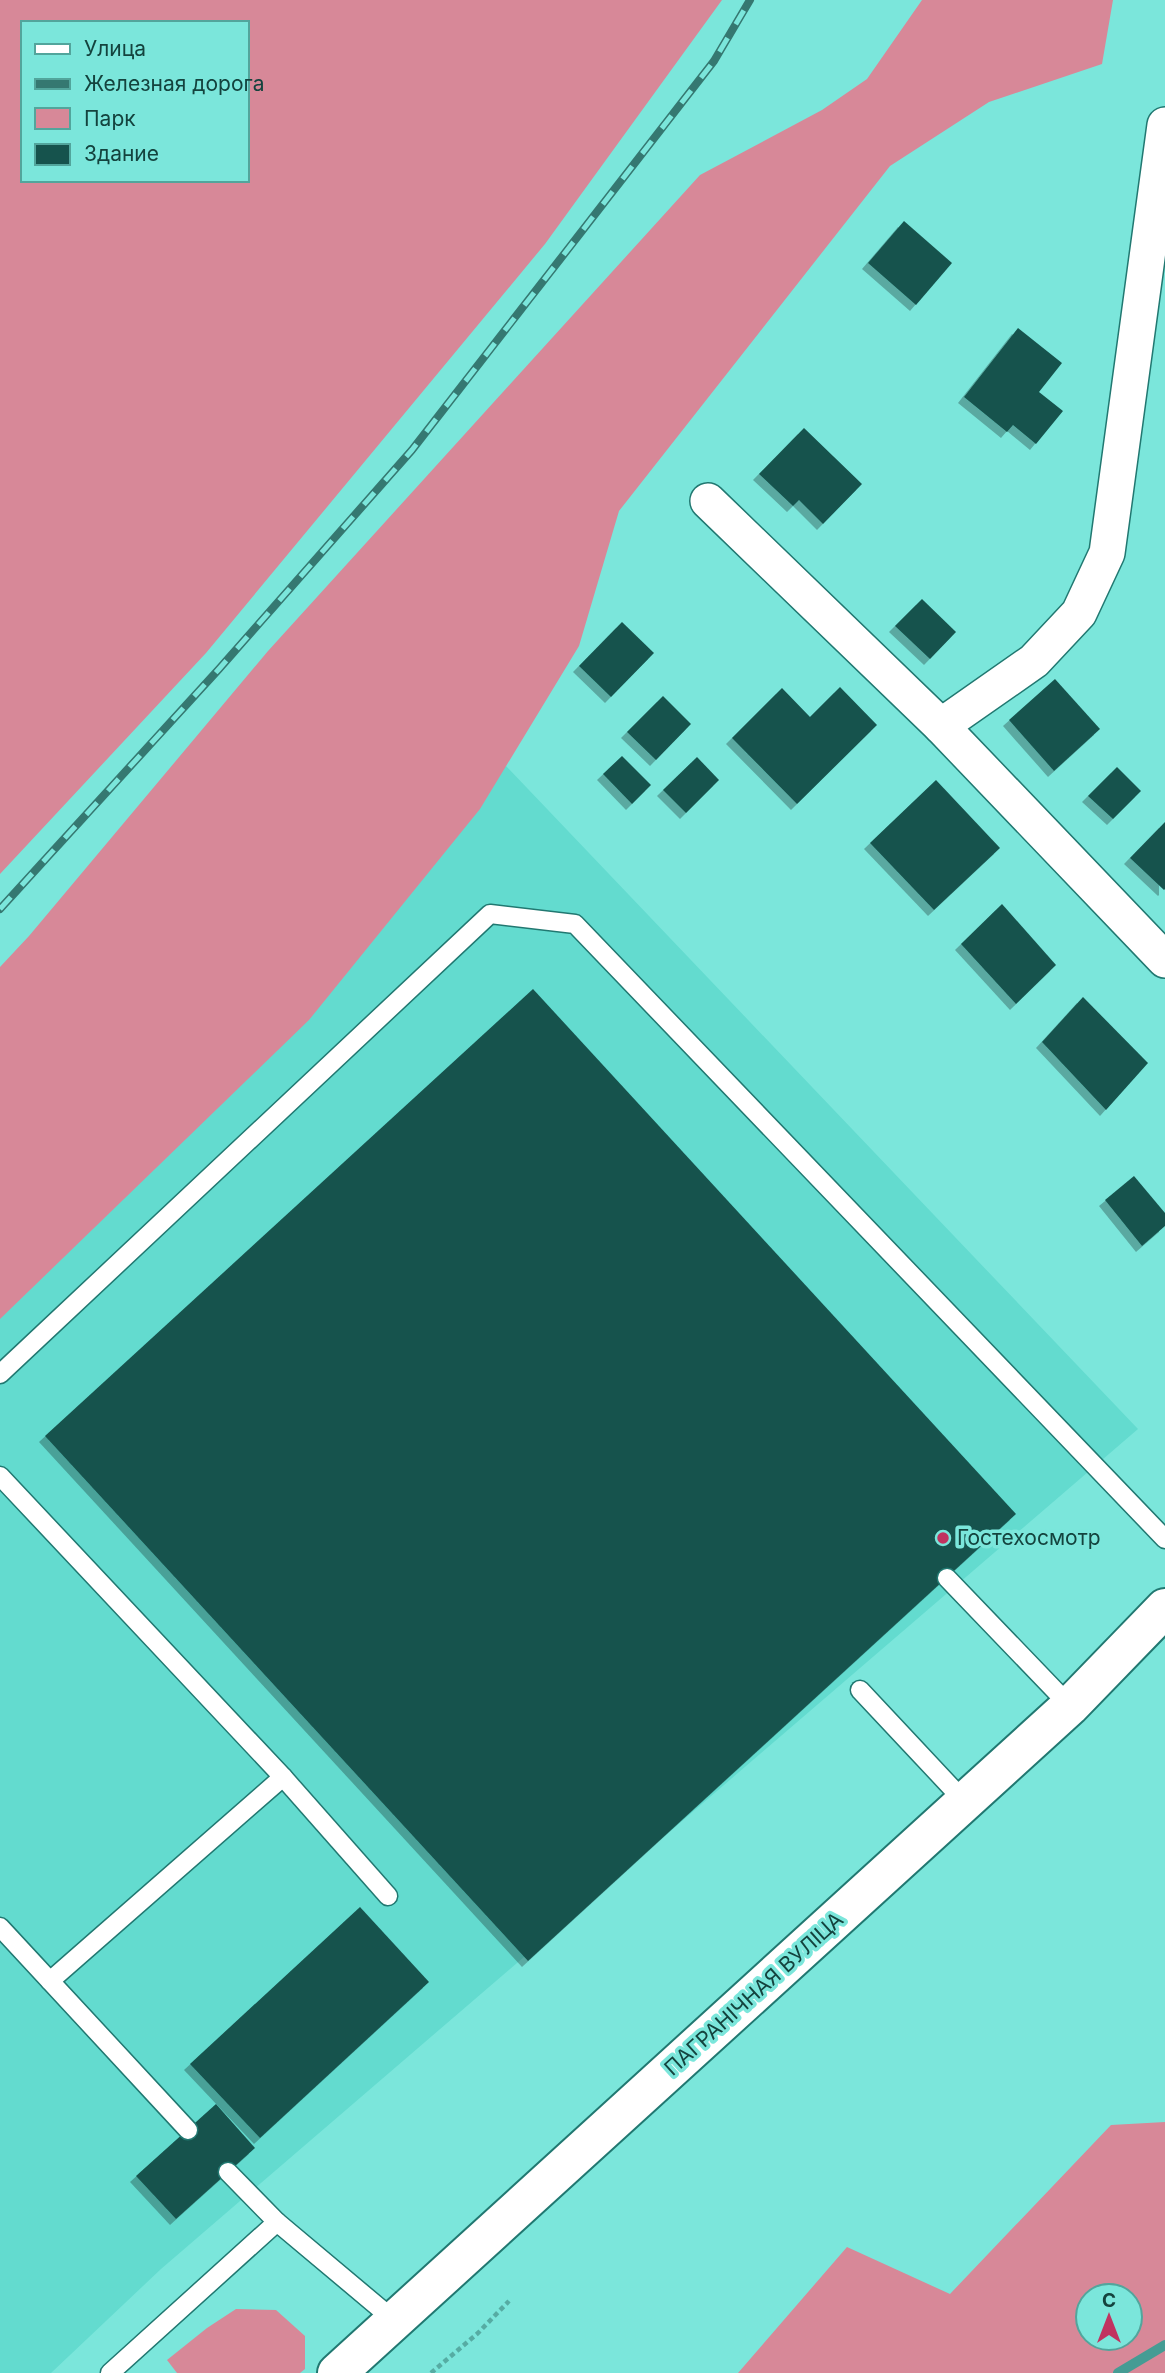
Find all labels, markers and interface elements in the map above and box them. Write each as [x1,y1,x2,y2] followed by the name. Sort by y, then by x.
[21,21,248,182] legend
[84,36,146,61] text: Улица
[84,71,264,96] text: Железная дорога
[84,106,136,131] text: Парк
[84,141,159,166] text: Здание
[957,1525,1101,1550] place label: Гостехосмотр
[935,1530,951,1546] marker: Гостехосмотр
[659,1907,848,2081] street label: ПАГРАНІЧНАЯ ВУЛІЦА
[1074,2282,1144,2352] north arrow
[1102,2289,1116,2312] text: С

